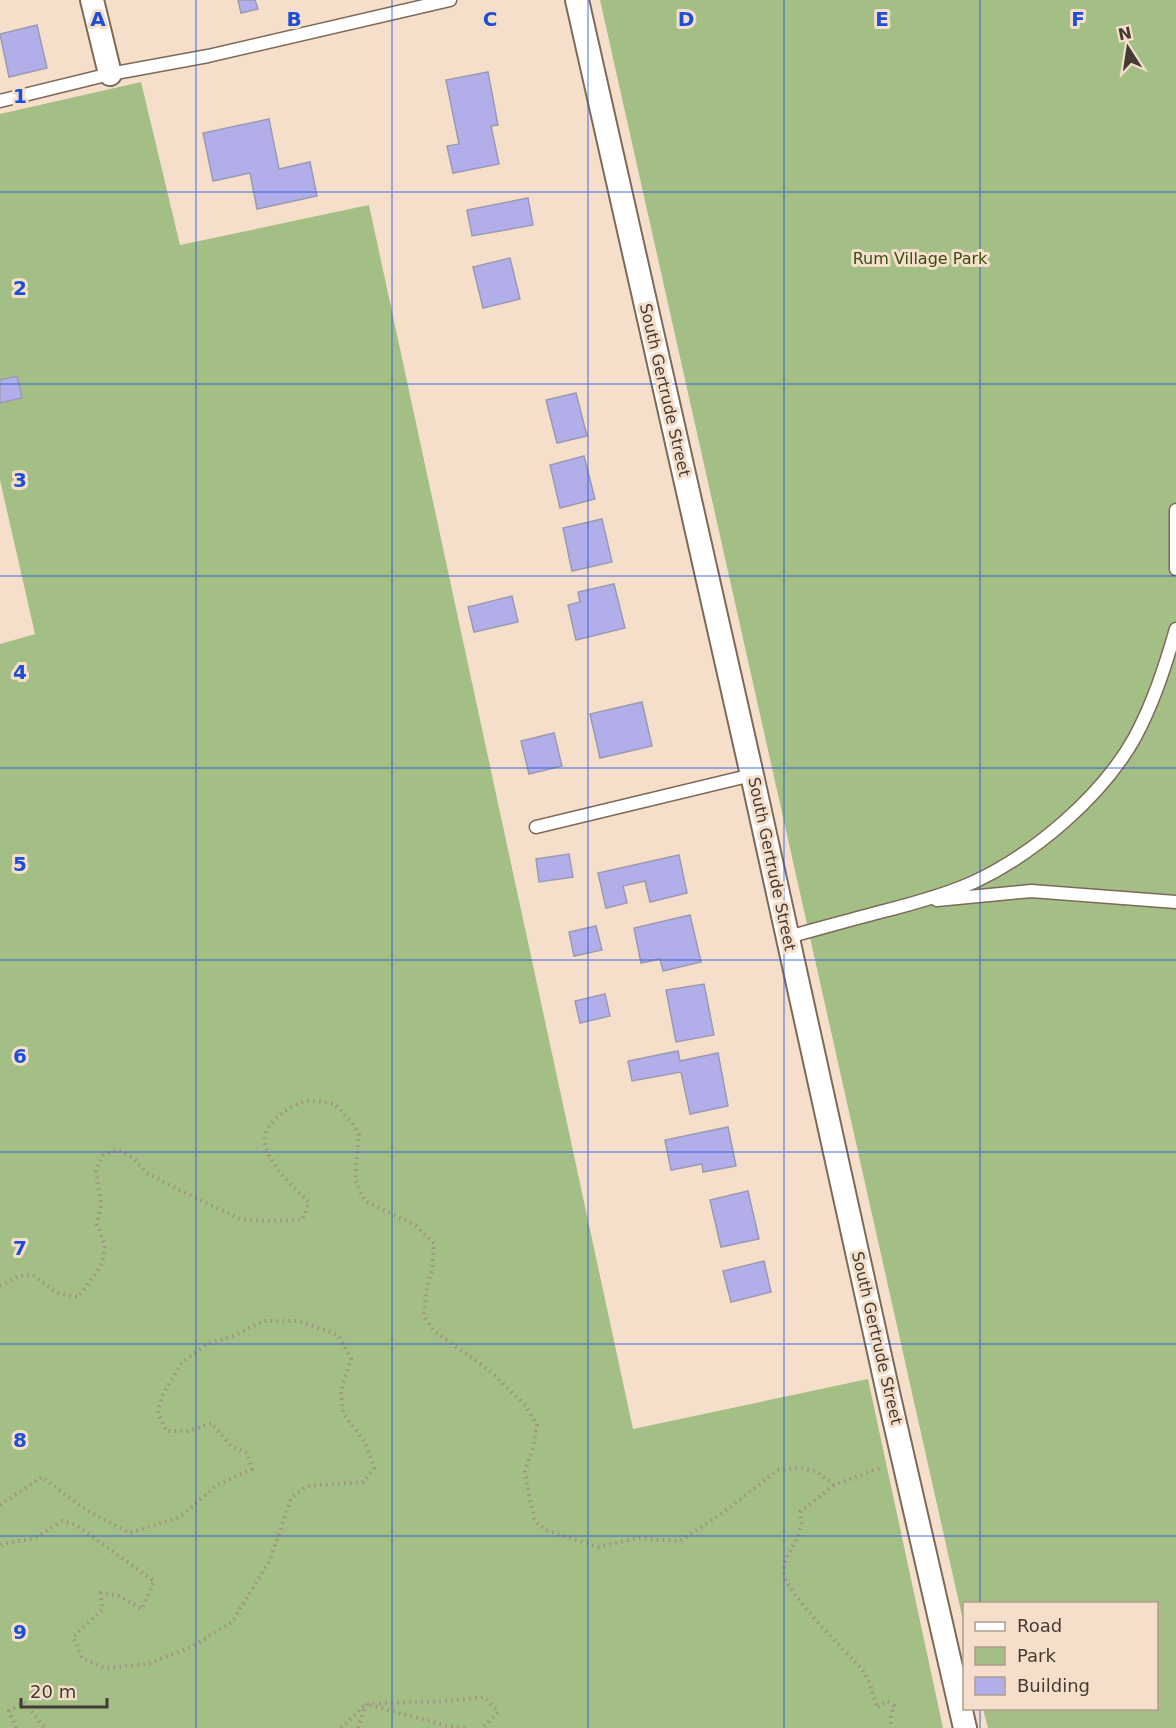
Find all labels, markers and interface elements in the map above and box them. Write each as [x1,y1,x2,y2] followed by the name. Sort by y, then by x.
[90,7,106,31] text: A
[286,7,302,31] text: B
[483,7,497,31] text: C
[678,7,694,31] text: D
[875,7,889,31] text: E
[1071,7,1085,31] text: F
[1098,18,1158,78] north arrow
[1116,23,1134,45] text: N
[13,84,27,108] text: 1
[853,249,988,268] park label: Rum Village Park
[13,276,27,300] text: 2
[636,302,694,478] street label: South Gertrude Street
[13,468,27,492] text: 3
[13,660,27,684] text: 4
[744,775,800,953] street label: South Gertrude Street
[13,852,27,876] text: 5
[13,1044,27,1068] text: 6
[13,1236,27,1260] text: 7
[848,1250,906,1426] street label: South Gertrude Street
[13,1428,27,1452] text: 8
[963,1602,1158,1710] legend
[1017,1615,1062,1636] text: Road
[13,1620,27,1644] text: 9
[1017,1645,1056,1666] text: Park
[21,1671,106,1709] scale bar
[1017,1675,1090,1696] text: Building
[30,1681,76,1702] text: 20 m

